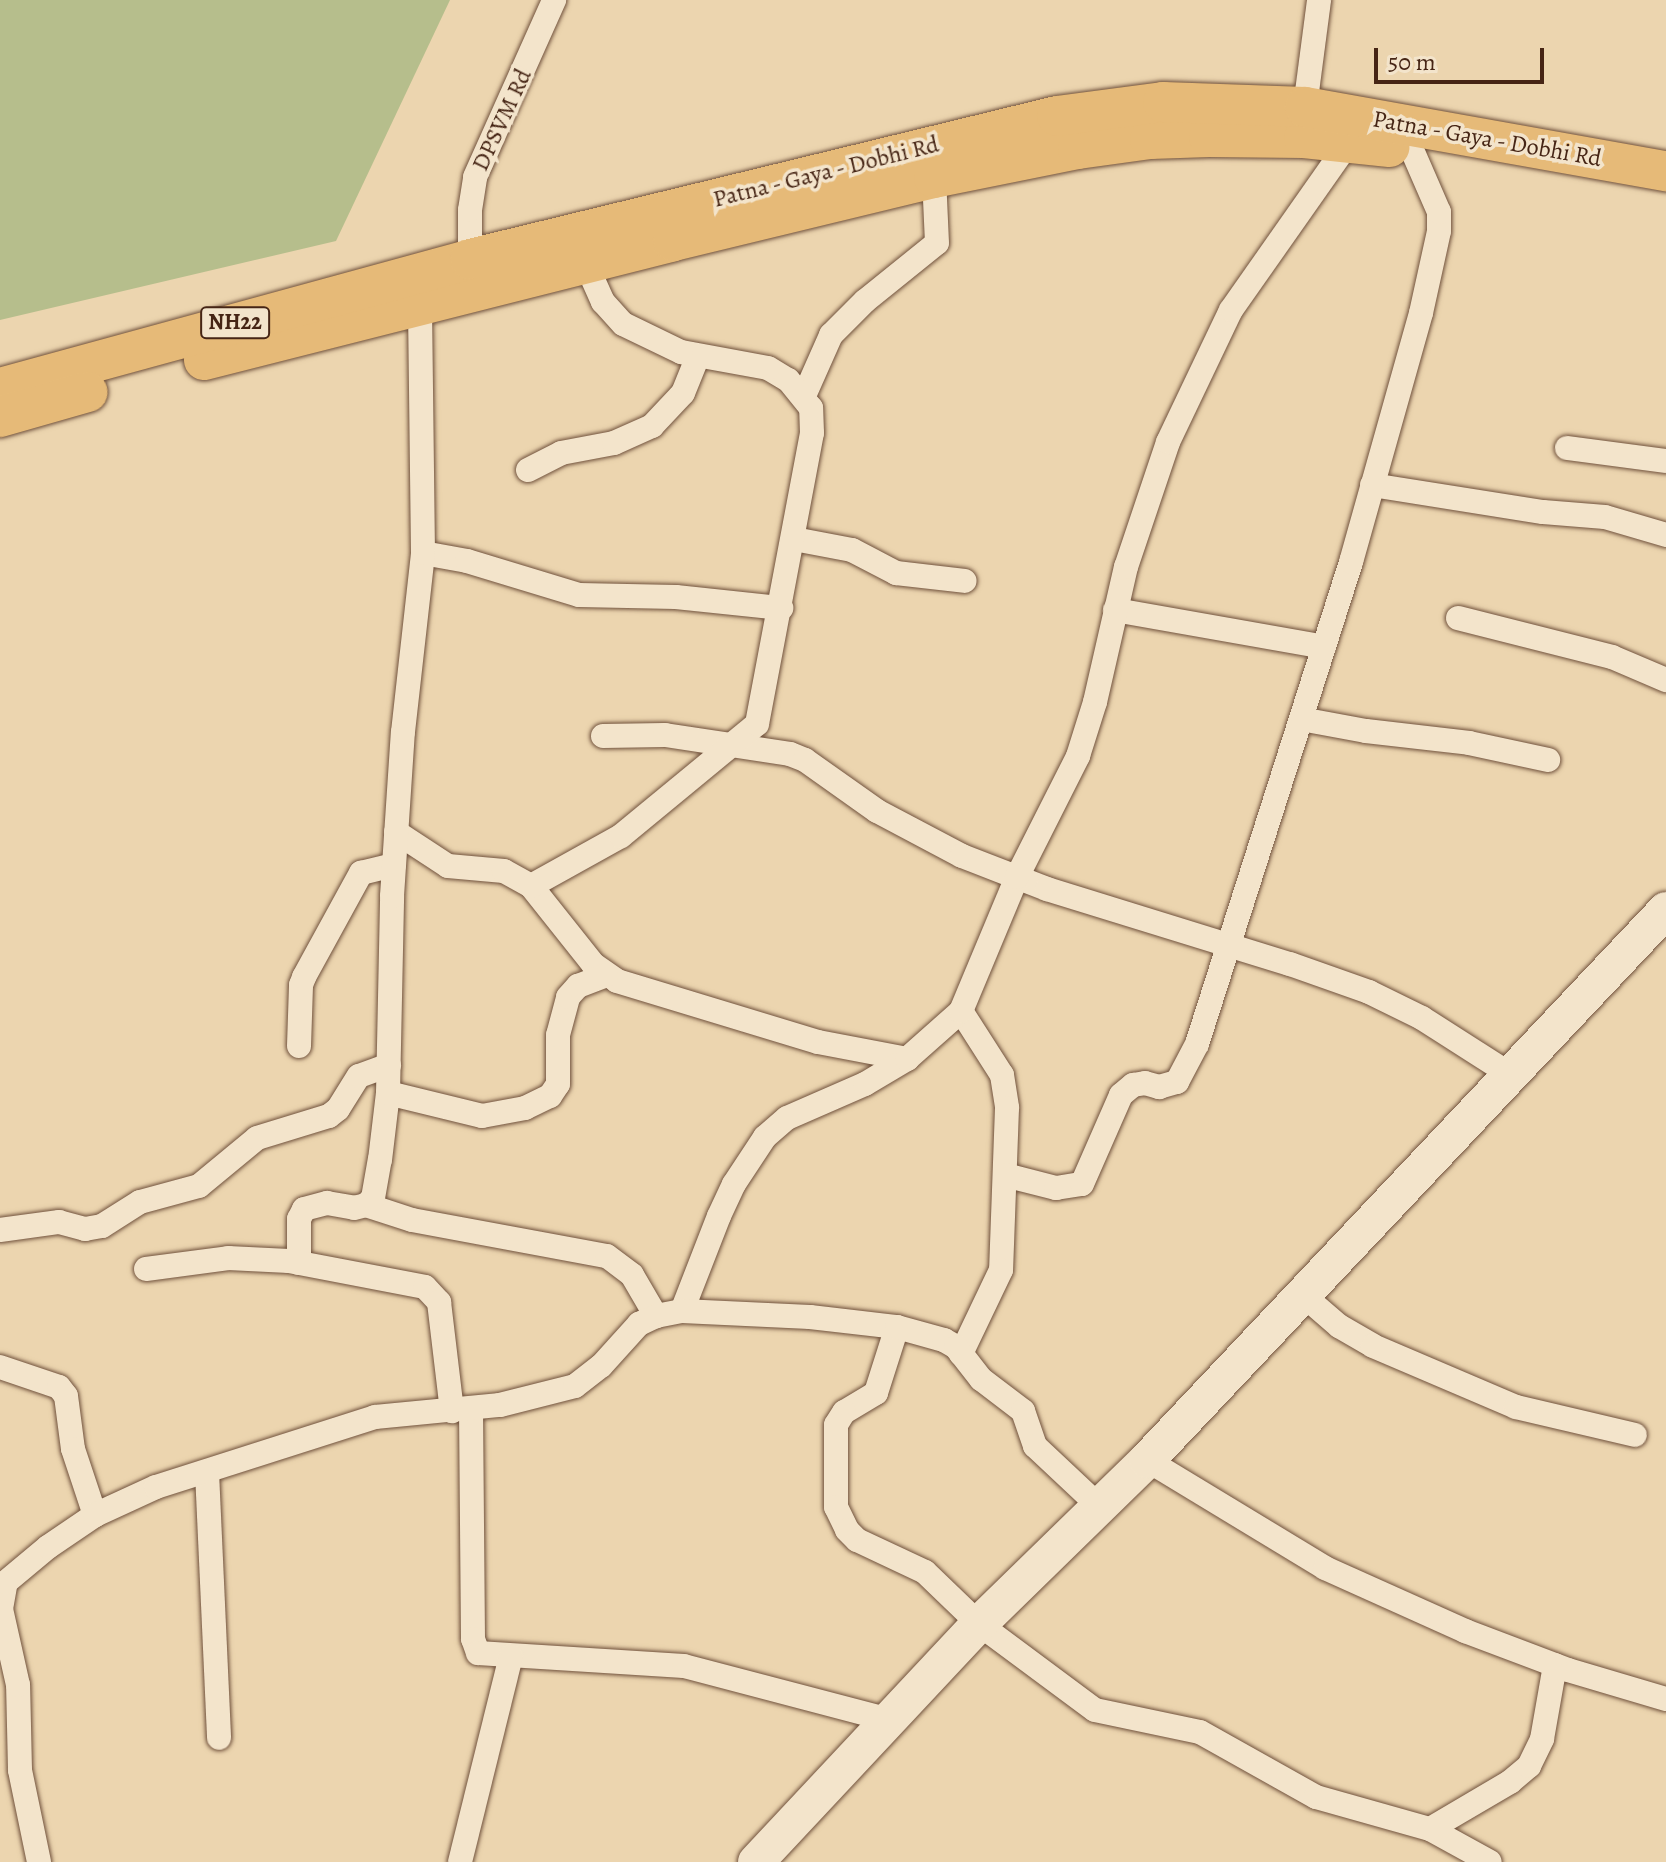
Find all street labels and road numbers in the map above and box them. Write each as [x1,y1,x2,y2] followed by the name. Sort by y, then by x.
[466,64,538,176] street label: DPSVM Rd
[1369,105,1605,173] street label: Patna - Gaya - Dobhi Rd
[709,130,943,214] street label: Patna - Gaya - Dobhi Rd
[199,305,271,341] road number: NH22

